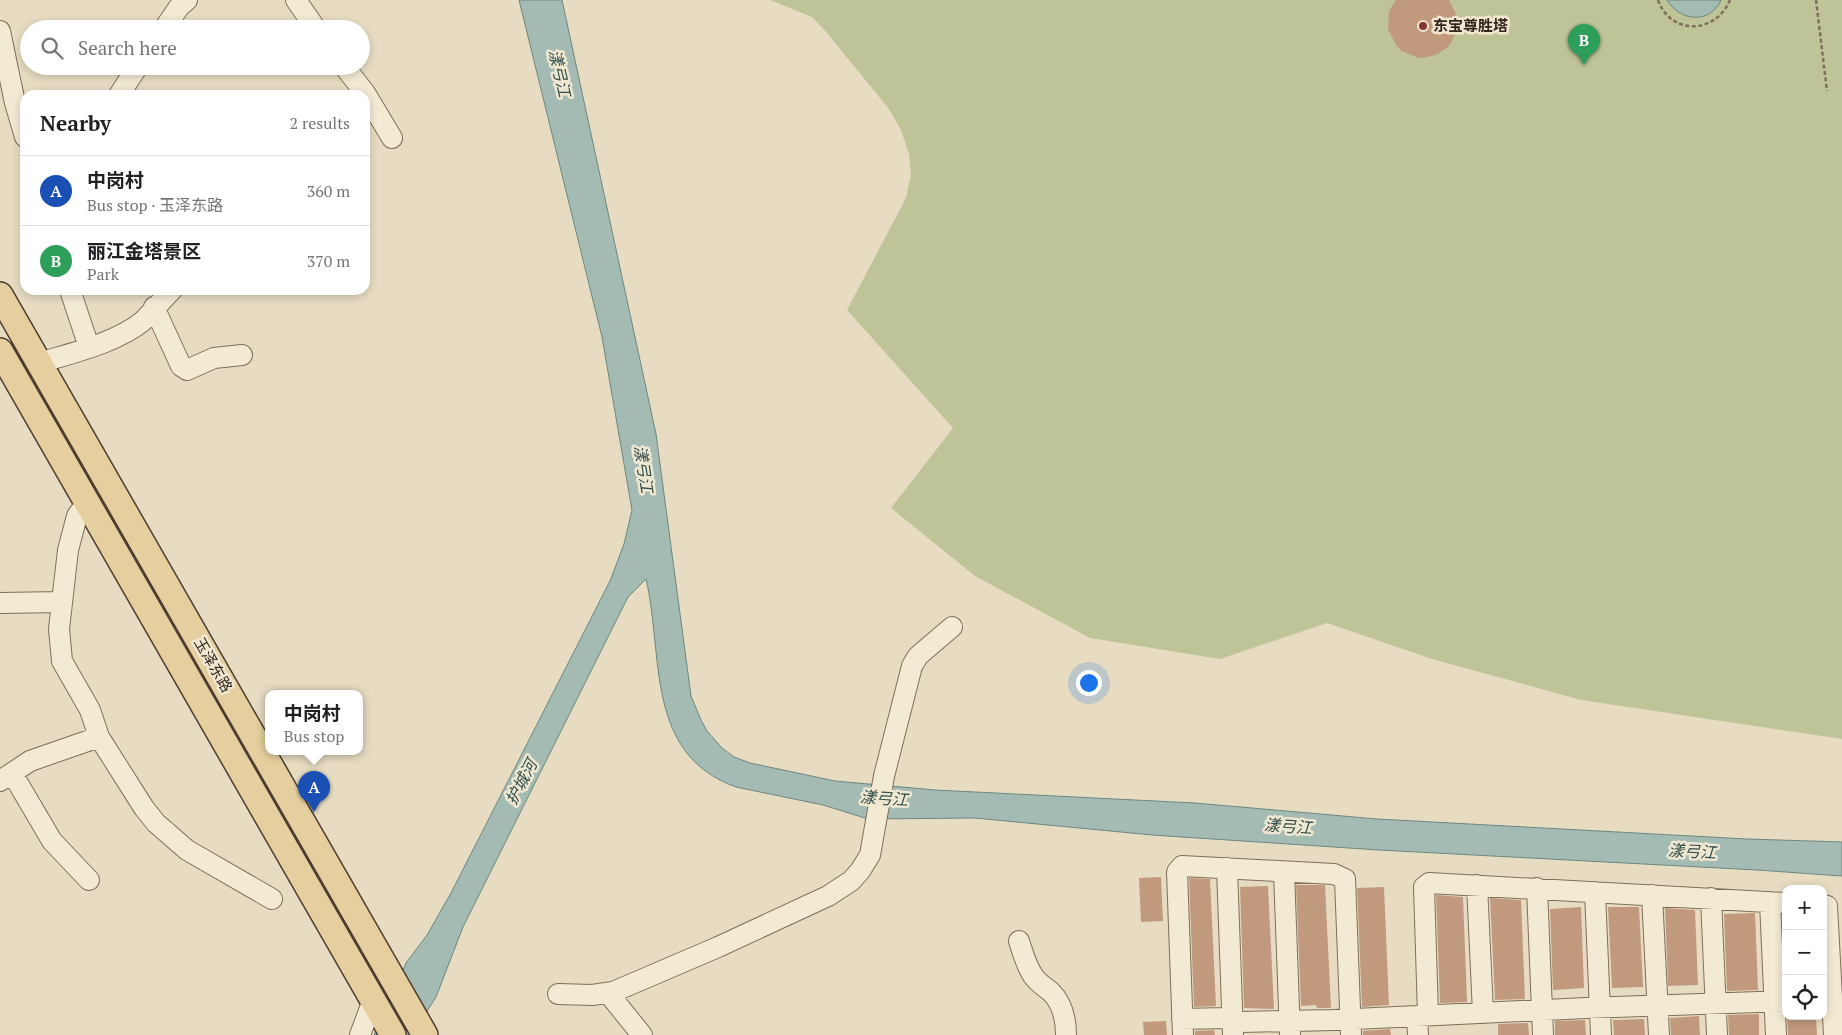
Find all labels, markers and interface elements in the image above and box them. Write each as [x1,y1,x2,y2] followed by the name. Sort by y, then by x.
[1433,15,1508,35] place label: 东宝尊胜塔
[20,20,370,75] search box
[1417,20,1429,32] marker: 东宝尊胜塔
[1568,24,1600,65] pin: B
[38,34,66,62] icon: search
[78,35,177,60] text: Search here
[544,47,577,101] water label: 漾弓江
[40,109,111,137] text: Nearby
[290,112,350,134] text: 2 results
[87,167,144,192] text: 中岗村
[50,180,62,202] text: A
[307,180,350,202] text: 360 m
[87,194,223,216] text: Bus stop · 玉泽东路
[87,238,201,263] text: 丽江金塔景区
[51,250,61,272] text: B
[307,250,350,272] text: 370 m
[87,263,119,285] text: Park
[629,444,659,496] water label: 漾弓江
[190,634,238,695] street label: 玉泽东路
[1076,670,1102,696] your location
[265,690,363,755] popup
[284,700,341,725] text: 中岗村
[284,725,344,747] text: Bus stop
[500,753,543,808] water label: 护城河
[298,771,330,812] pin: A
[859,785,911,811] water label: 漾弓江
[1263,813,1315,839] water label: 漾弓江
[1667,839,1719,863] water label: 漾弓江
[1782,885,1827,1020] map controls
[1782,885,1827,930] button: +
[1782,930,1827,975] button: −
[1782,975,1827,1020] button: locate

